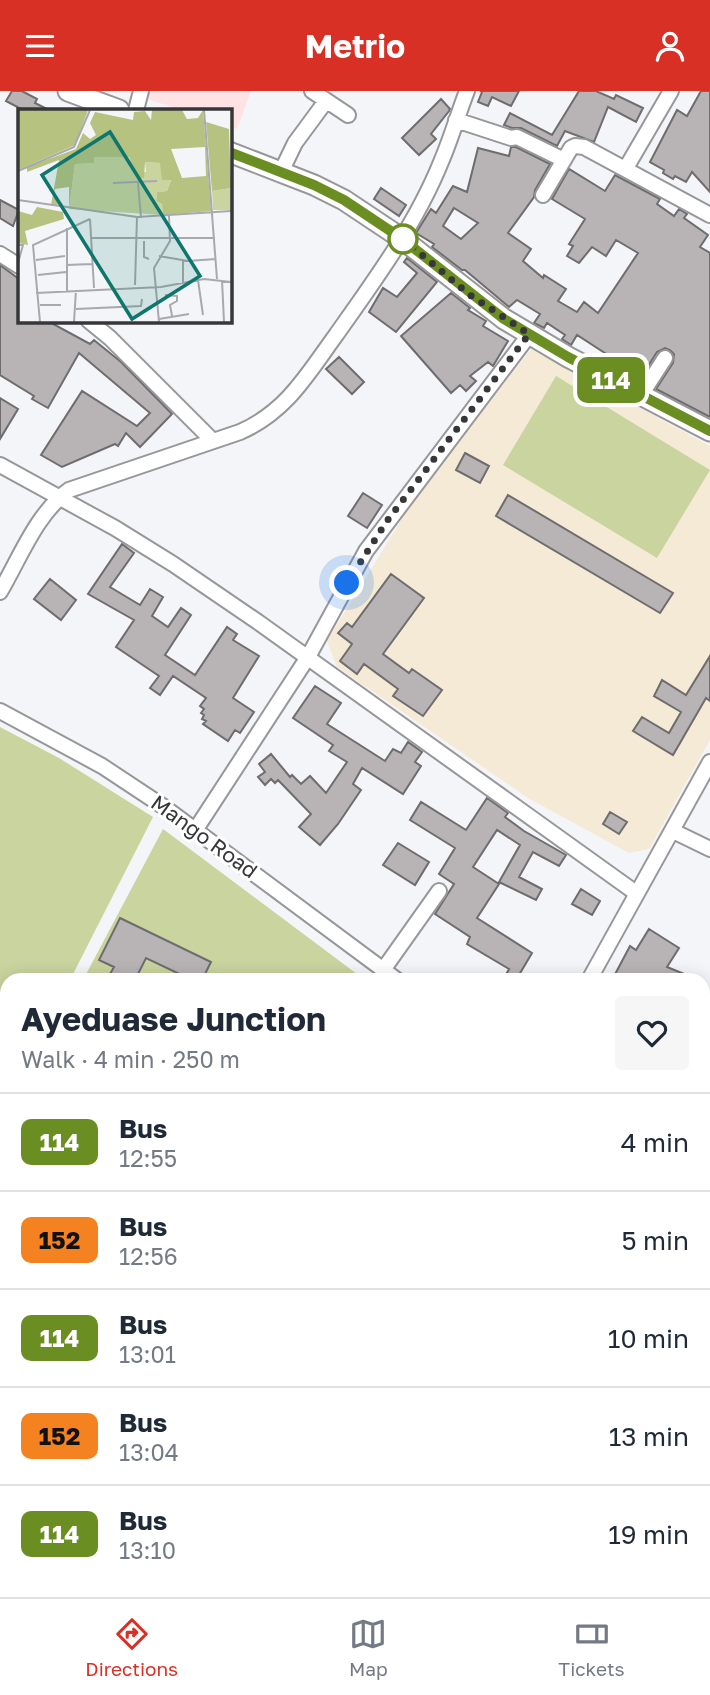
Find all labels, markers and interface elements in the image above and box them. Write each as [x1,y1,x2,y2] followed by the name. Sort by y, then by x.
[21,27,59,65] icon: menu
[305,27,405,65] text: Metrio
[651,27,689,65] icon: person
[18,109,231,322] inset map
[388,224,418,254] unlabelled marker
[571,357,651,403] line badge: 114
[591,365,631,394] text: 114
[329,565,364,600] your location
[146,789,263,883] street label: Mango Road
[615,996,689,1070] button: heart
[21,999,326,1038] text: Ayeduase Junction
[21,1045,240,1073] text: Walk · 4 min · 250 m
[119,1113,167,1144] text: Bus
[40,1127,79,1156] text: 114
[621,1127,689,1158] text: 4 min
[119,1144,177,1172] text: 12:55
[119,1211,167,1242] text: Bus
[39,1225,80,1254] text: 152
[621,1225,689,1256] text: 5 min
[119,1242,178,1270] text: 12:56
[119,1309,167,1340] text: Bus
[40,1323,79,1352] text: 114
[608,1323,689,1354] text: 10 min
[119,1340,176,1368] text: 13:01
[119,1407,167,1438] text: Bus
[39,1421,80,1450] text: 152
[609,1421,689,1452] text: 13 min
[119,1438,179,1466] text: 13:04
[119,1505,167,1536] text: Bus
[40,1519,79,1548] text: 114
[608,1519,689,1550] text: 19 min
[119,1536,176,1564] text: 13:10
[85,1615,178,1680] tab: Directions
[349,1615,388,1680] tab: Map
[558,1615,625,1680] tab: Tickets

